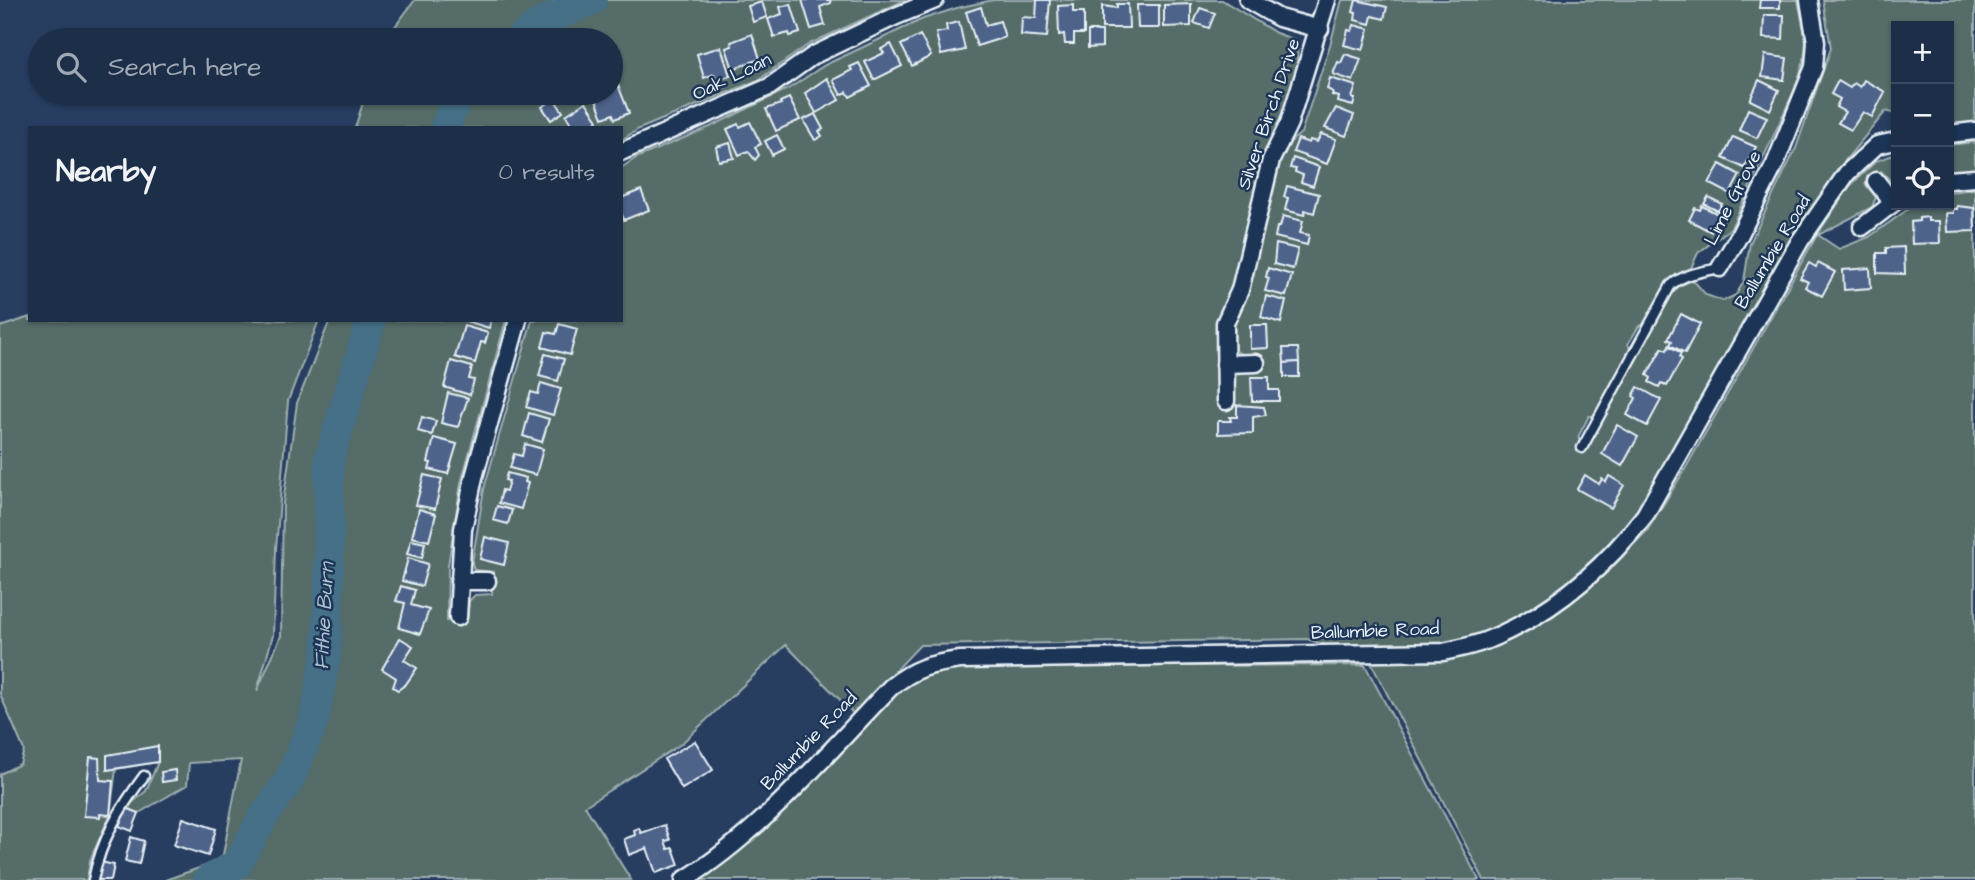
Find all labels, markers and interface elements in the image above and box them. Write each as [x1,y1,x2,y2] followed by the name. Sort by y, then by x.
[1891,21,1954,210] map controls
[1891,21,1954,84] button: +
[28,28,623,105] search box
[1231,35,1307,193] street label: Silver Birch Drive
[688,46,776,108] street label: Oak Loan
[52,48,90,86] icon: search
[108,49,261,85] text: Search here
[1891,84,1954,147] button: −
[1698,146,1768,250] street label: Lime Grove
[1891,147,1954,210] button: locate
[56,151,156,193] text: Nearby
[498,156,595,188] text: 0 results
[1728,190,1818,314] street label: Ballumbie Road
[307,560,341,670] water label: Fithie Burn
[1310,615,1440,647] street label: Ballumbie Road
[755,685,864,797] street label: Ballumbie Road

